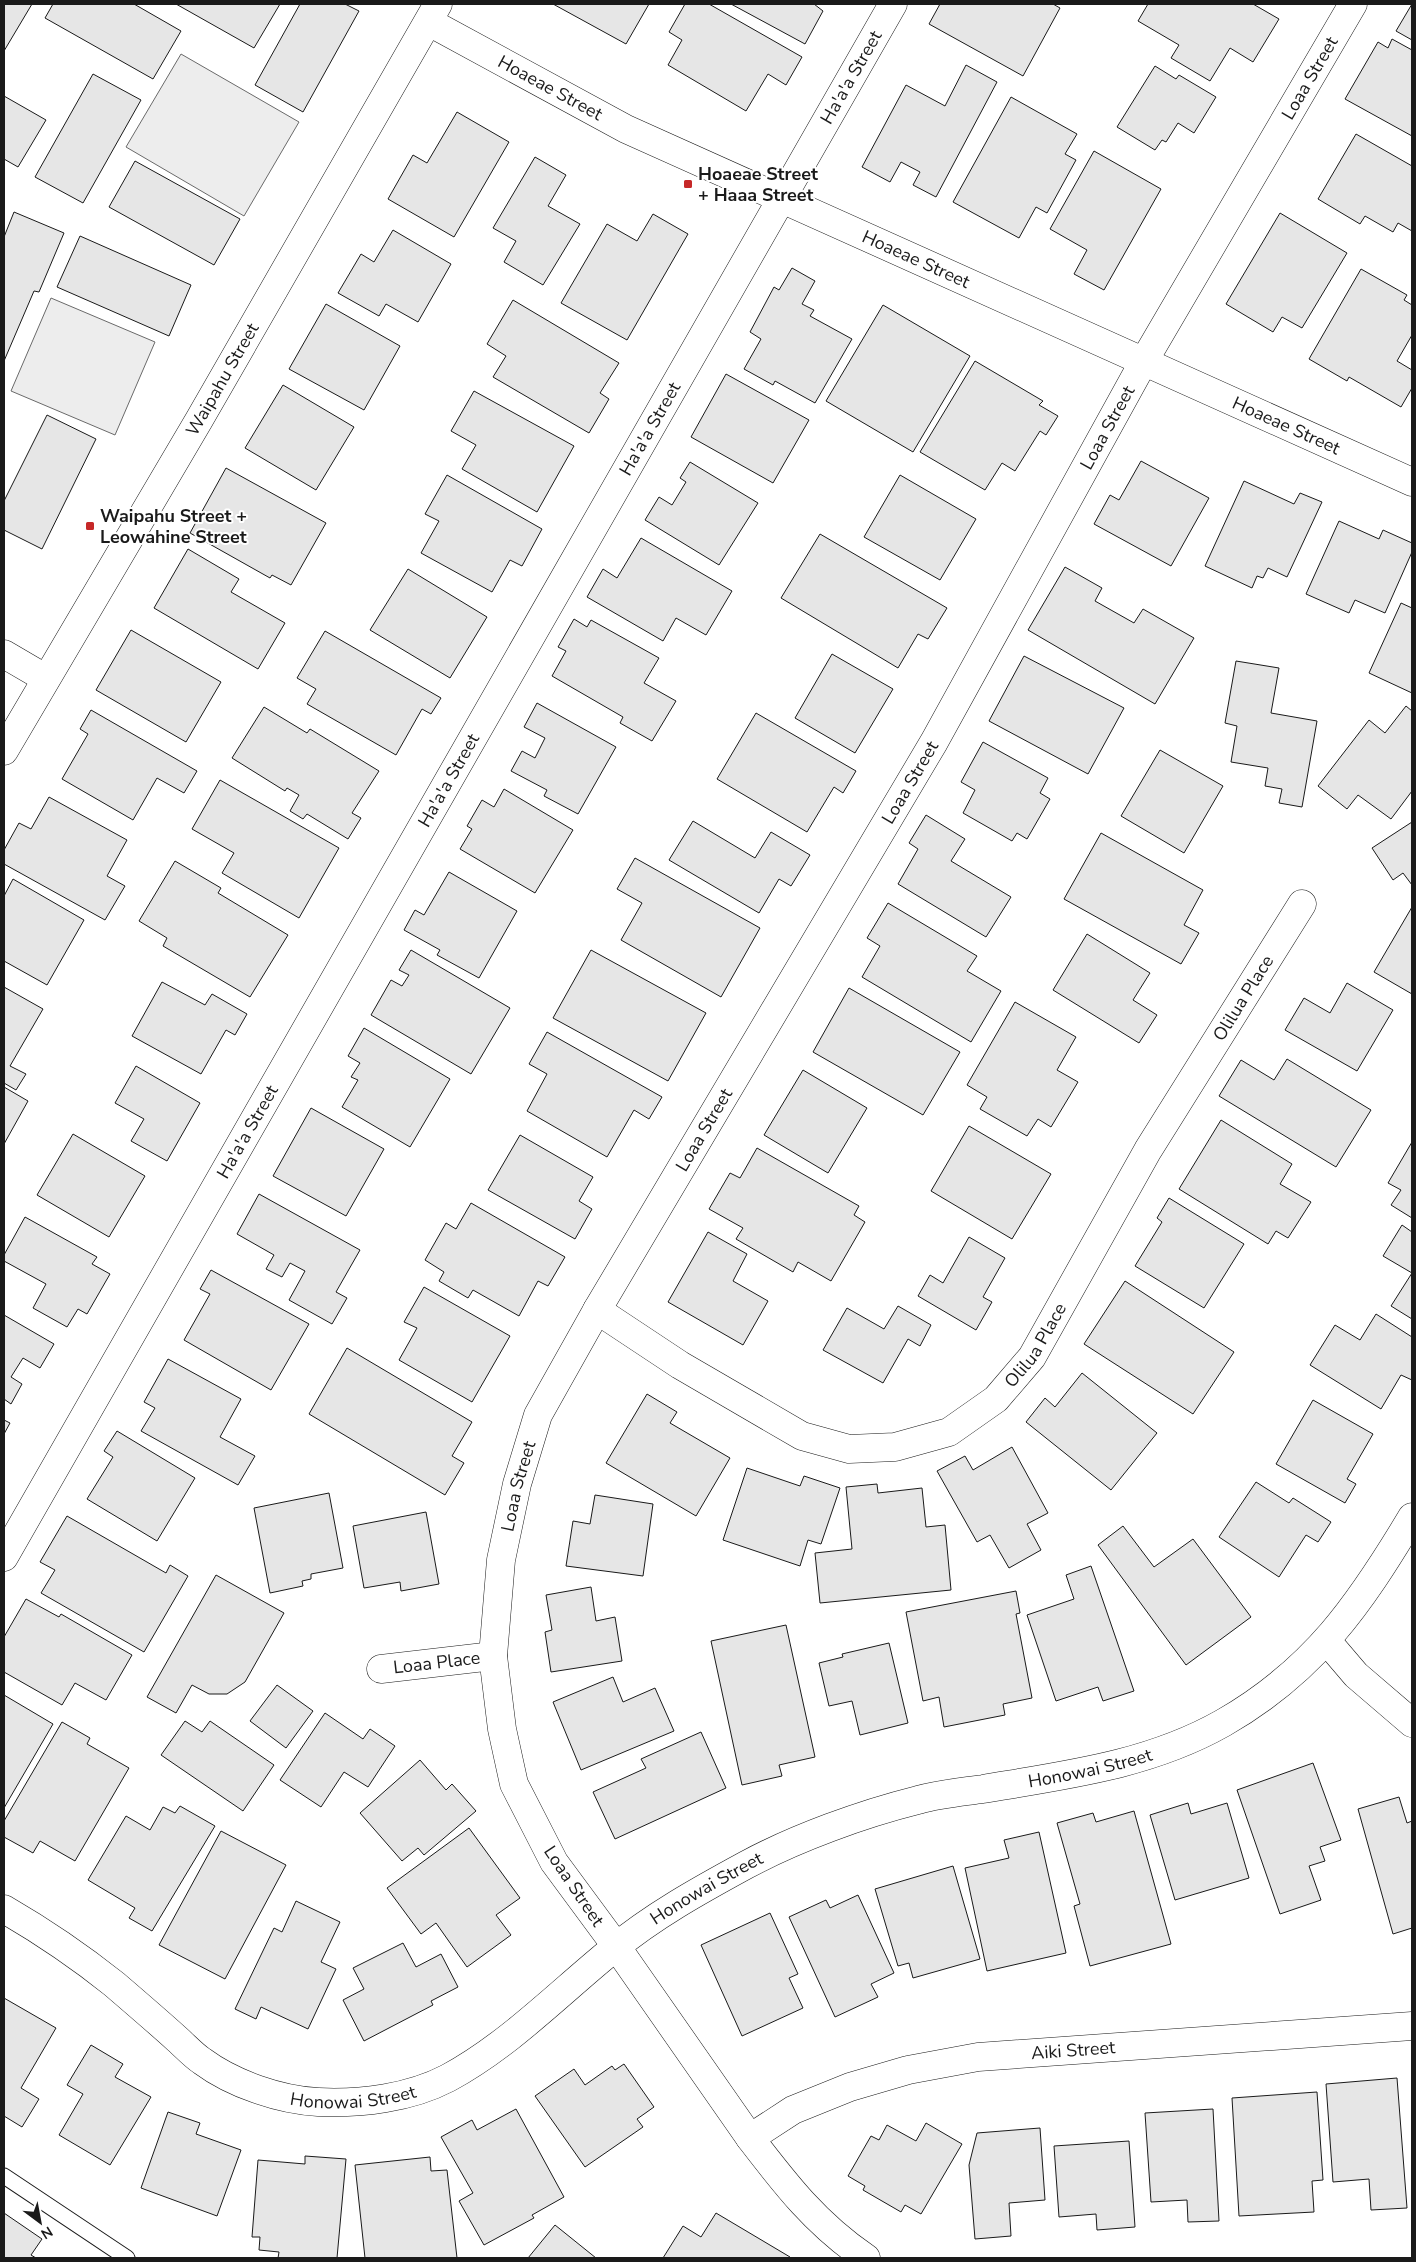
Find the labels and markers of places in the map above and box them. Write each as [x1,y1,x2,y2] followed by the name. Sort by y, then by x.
[698,162,818,207] place label: Hoaeae Street + Haaa Street
[682,178,694,190] marker: Hoaeae Street + Haaa Street
[100,504,247,549] place label: Waipahu Street + Leowahine Street
[84,520,96,532] marker: Waipahu Street + Leowahine Street

